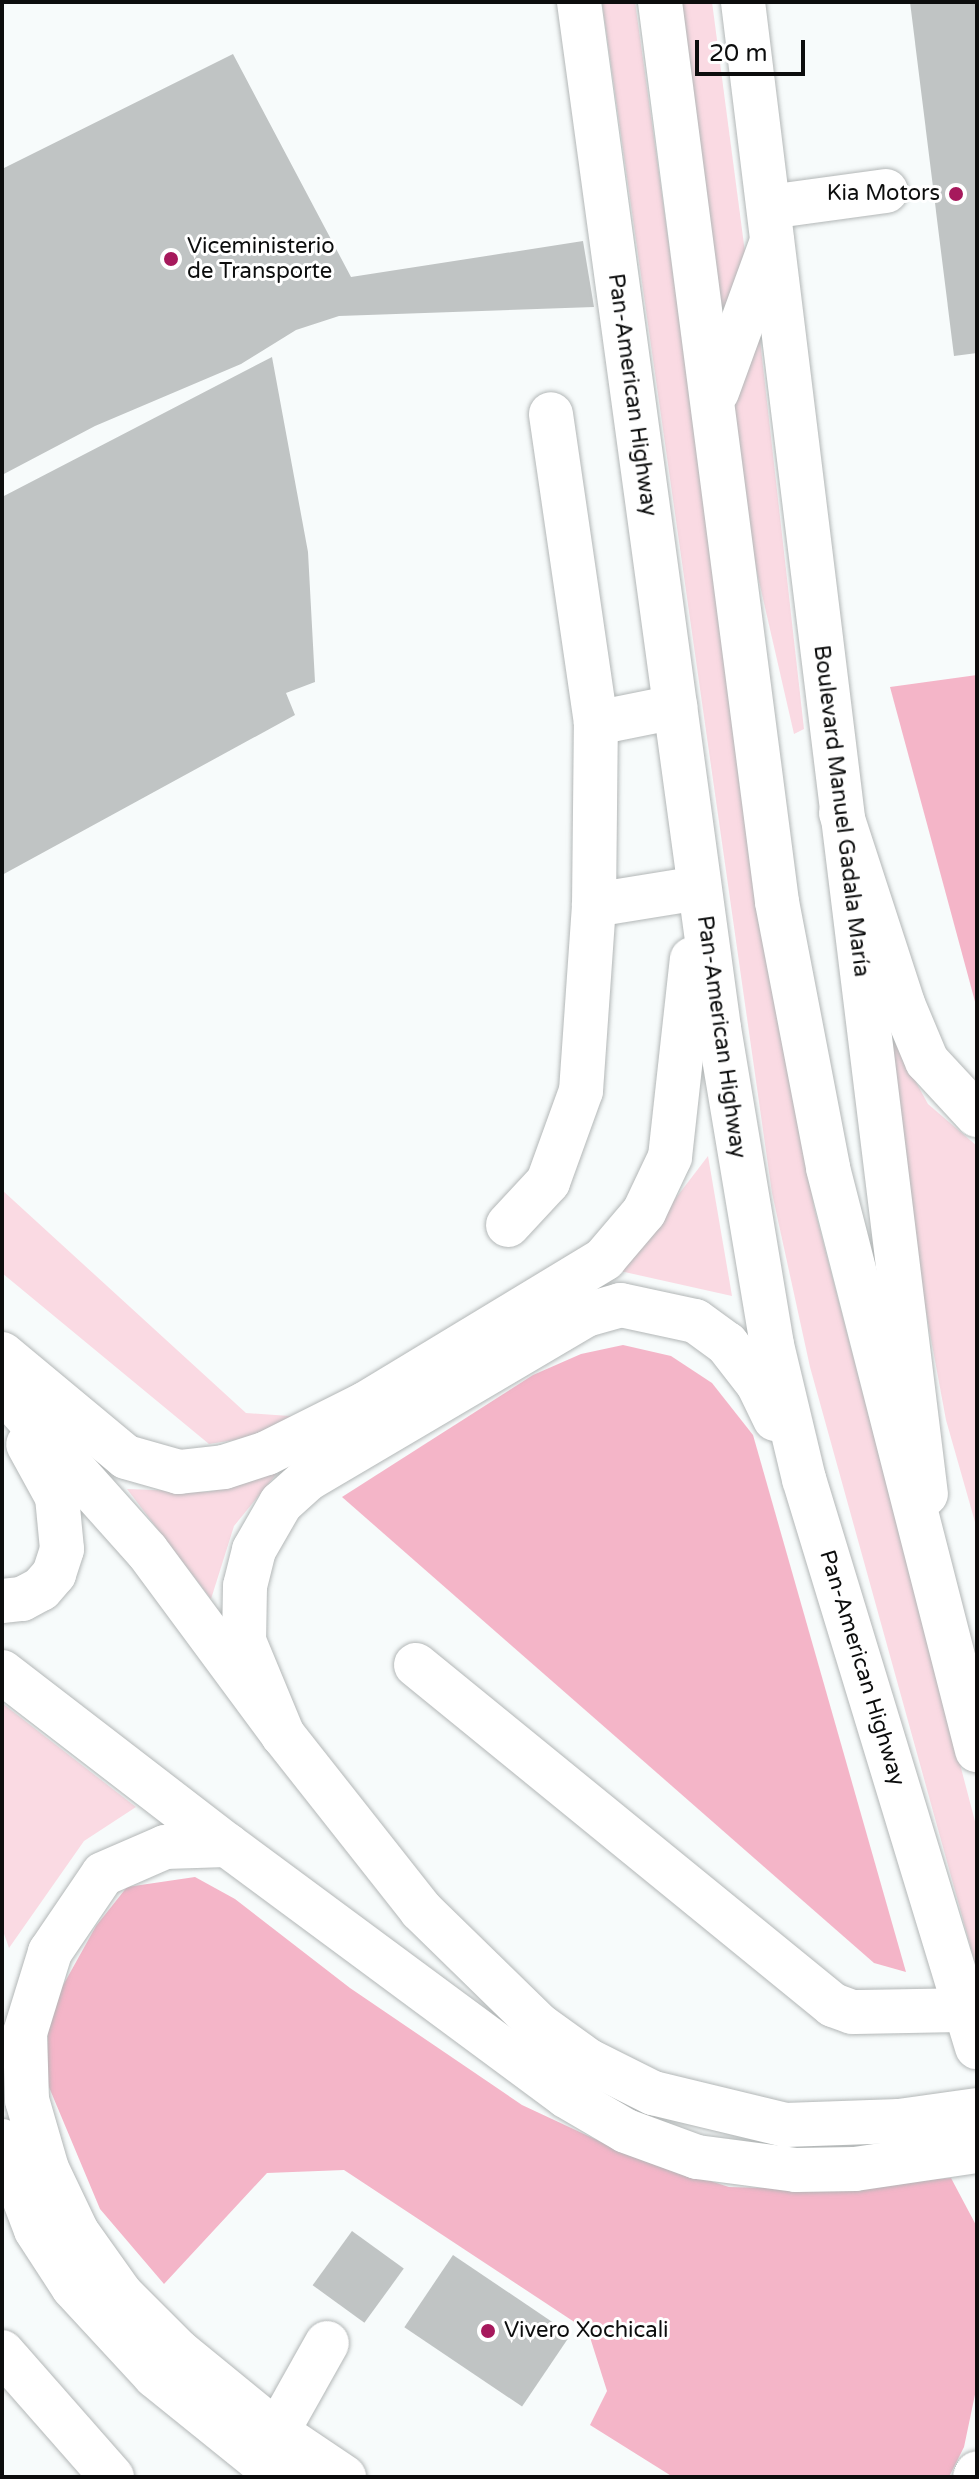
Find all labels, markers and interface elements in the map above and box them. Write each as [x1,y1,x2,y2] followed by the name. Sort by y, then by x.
[699,24,809,74] scale bar
[709,39,767,68] text: 20 m
[827,181,940,207] place label: Kia Motors
[947,185,965,203] marker: Kia Motors
[187,233,335,284] place label: Viceministerio de Transporte
[162,250,180,268] marker: Viceministerio de Transporte
[602,272,662,518] street label: Pan-American Highway
[808,644,874,978] street label: Boulevard Manuel Gadala María
[691,914,751,1160] street label: Pan-American Highway
[814,1547,910,1789] street label: Pan-American Highway
[504,2318,669,2344] place label: Vivero Xochicali
[479,2322,497,2340] marker: Vivero Xochicali

